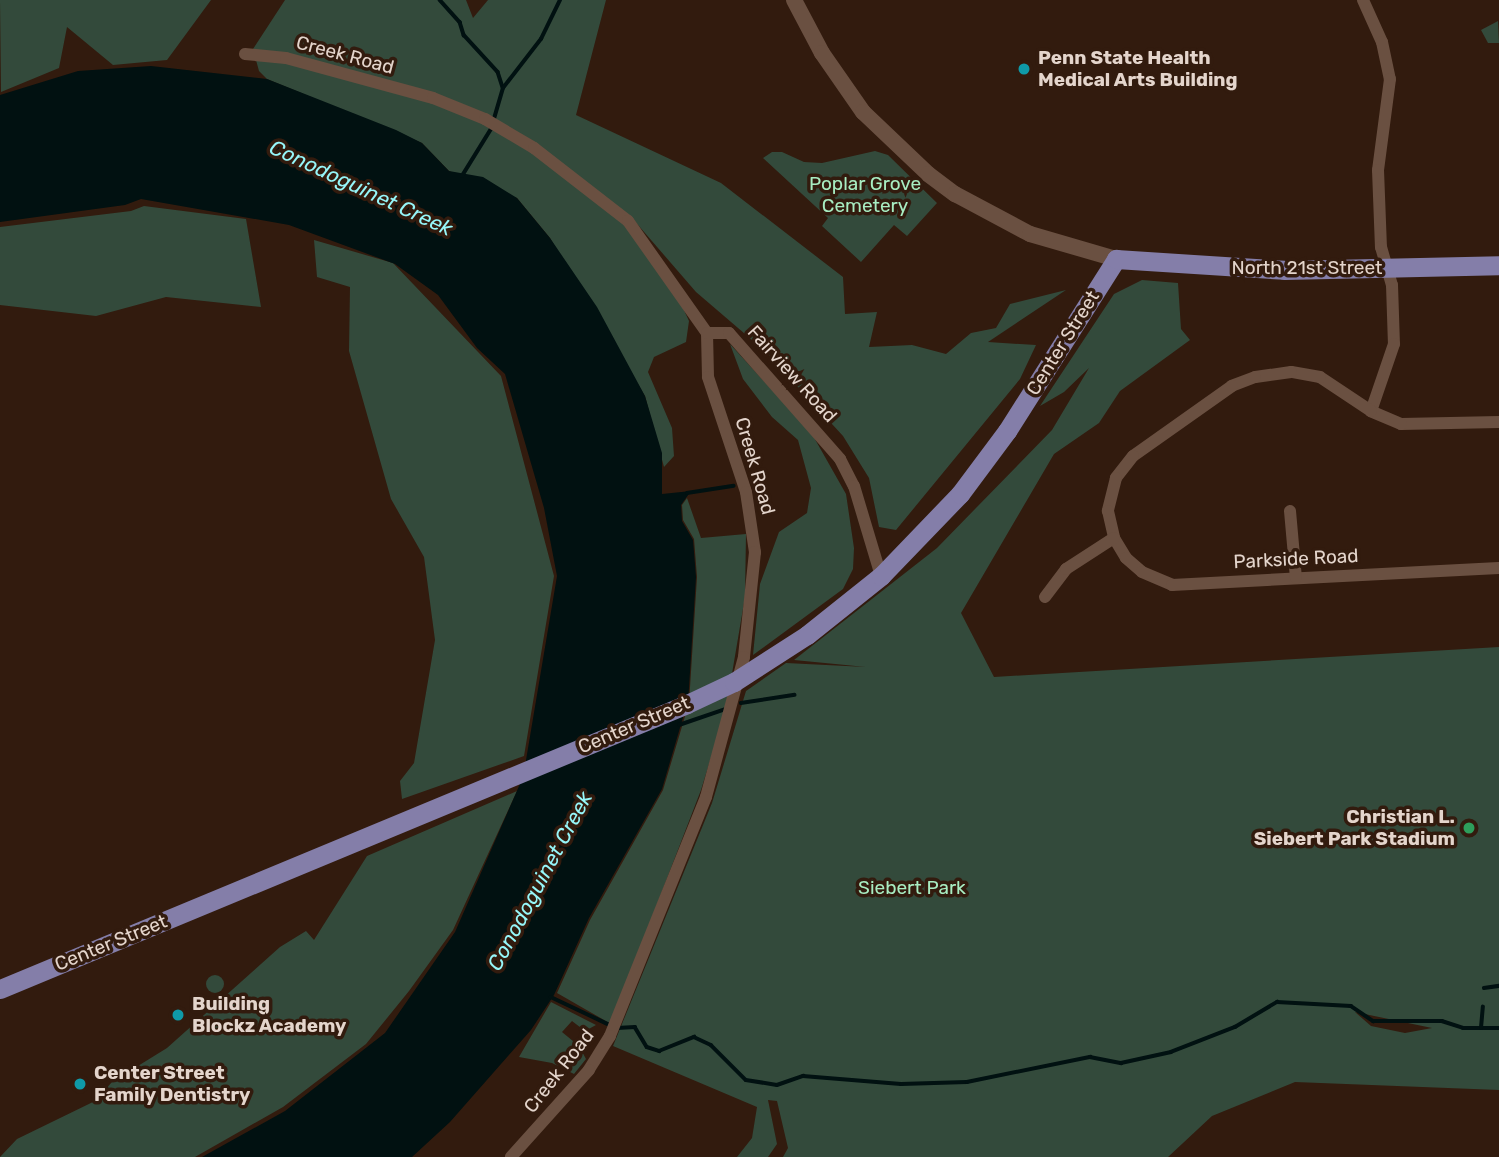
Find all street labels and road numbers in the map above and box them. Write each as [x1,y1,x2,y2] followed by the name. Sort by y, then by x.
[294,31,396,79] street label: Creek Road
[1232,257,1382,279] street label: North 21st Street
[1022,286,1104,400] street label: Center Street
[742,321,842,427] street label: Fairview Road
[730,415,780,517] street label: Creek Road
[1233,544,1359,574] street label: Parkside Road
[575,691,693,759] street label: Center Street
[51,910,171,976] street label: Center Street
[519,1024,599,1118] street label: Creek Road

